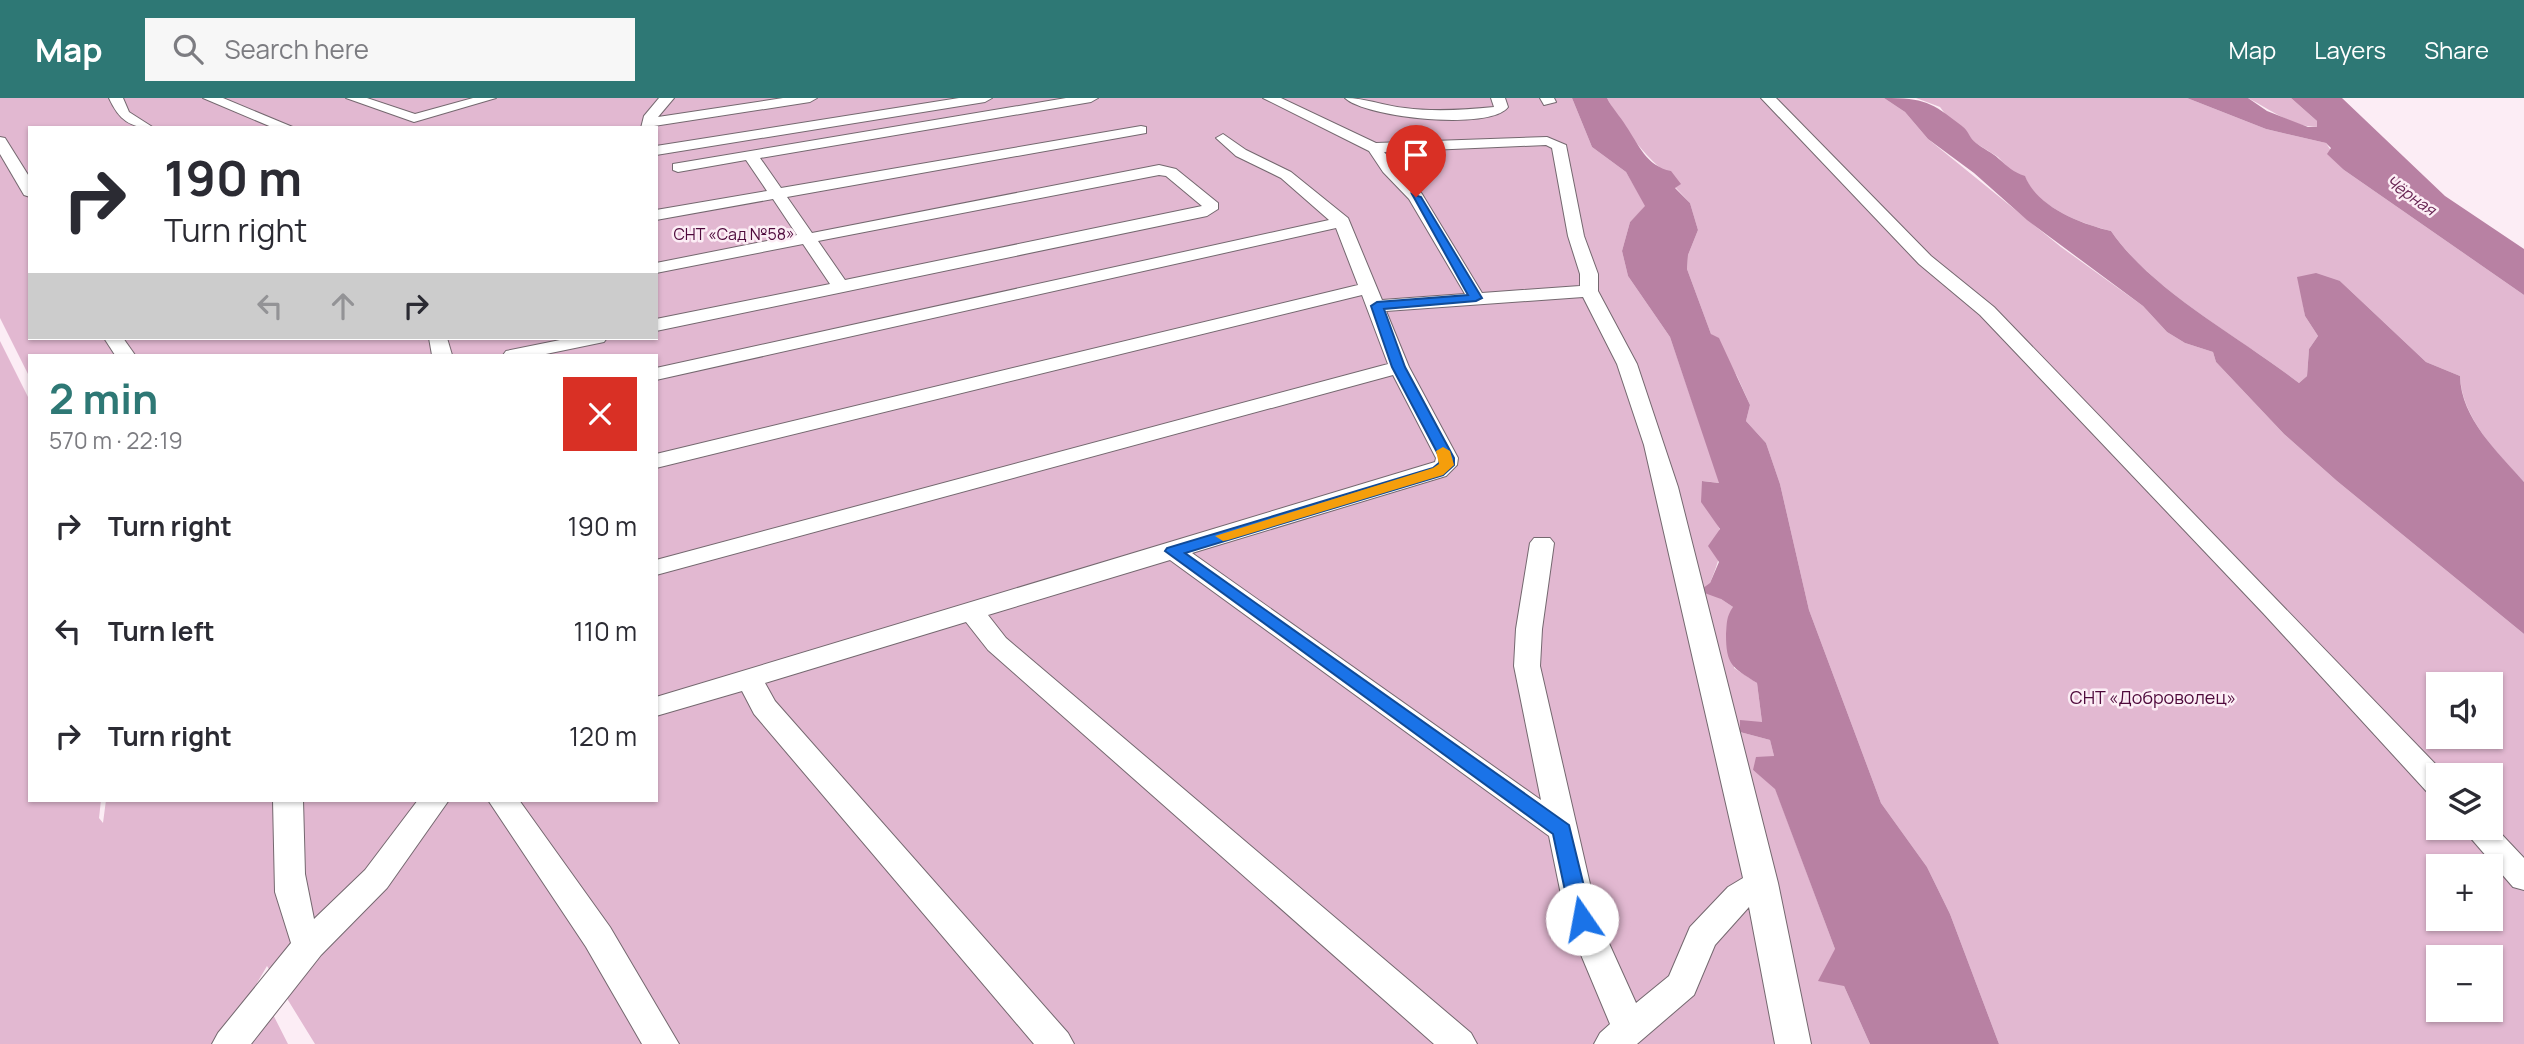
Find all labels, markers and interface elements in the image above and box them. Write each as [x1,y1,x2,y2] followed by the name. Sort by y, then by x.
[145,18,635,81] search box
[35,27,103,72] text: Map
[169,30,207,68] icon: search
[225,31,369,67] text: Search here
[2229,33,2276,66] text: Map
[2314,33,2386,66] text: Layers
[2424,33,2489,66] text: Share
[1386,125,1446,197] pin
[1397,136,1435,174] icon: arrive
[164,144,302,211] text: 190 m
[49,154,140,245] icon: right
[2382,170,2441,221] water label: Чёрная
[164,208,307,252] text: Turn right
[673,223,795,245] park label: СНТ «Сад №58»
[251,287,289,325] icon: left
[324,287,362,325] icon: ahead
[397,287,435,325] icon: right
[49,369,158,427] text: 2 min
[563,377,637,451] button: close
[49,424,183,456] text: 570 m · 22:19
[49,507,87,545] icon: right
[108,508,232,544] text: Turn right
[568,508,637,544] text: 190 m
[49,612,87,650] icon: left
[108,613,215,649] text: Turn left
[574,613,637,649] text: 110 m
[2426,672,2503,1022] map controls
[2426,672,2503,749] button: sound
[2070,685,2236,709] park label: СНТ «Доброволец»
[49,717,87,755] icon: right
[108,718,232,754] text: Turn right
[569,718,637,754] text: 120 m
[2426,763,2503,840] button: layers
[2426,854,2503,931] button: +
[1545,882,1619,956] position arrow
[2426,945,2503,1022] button: −

